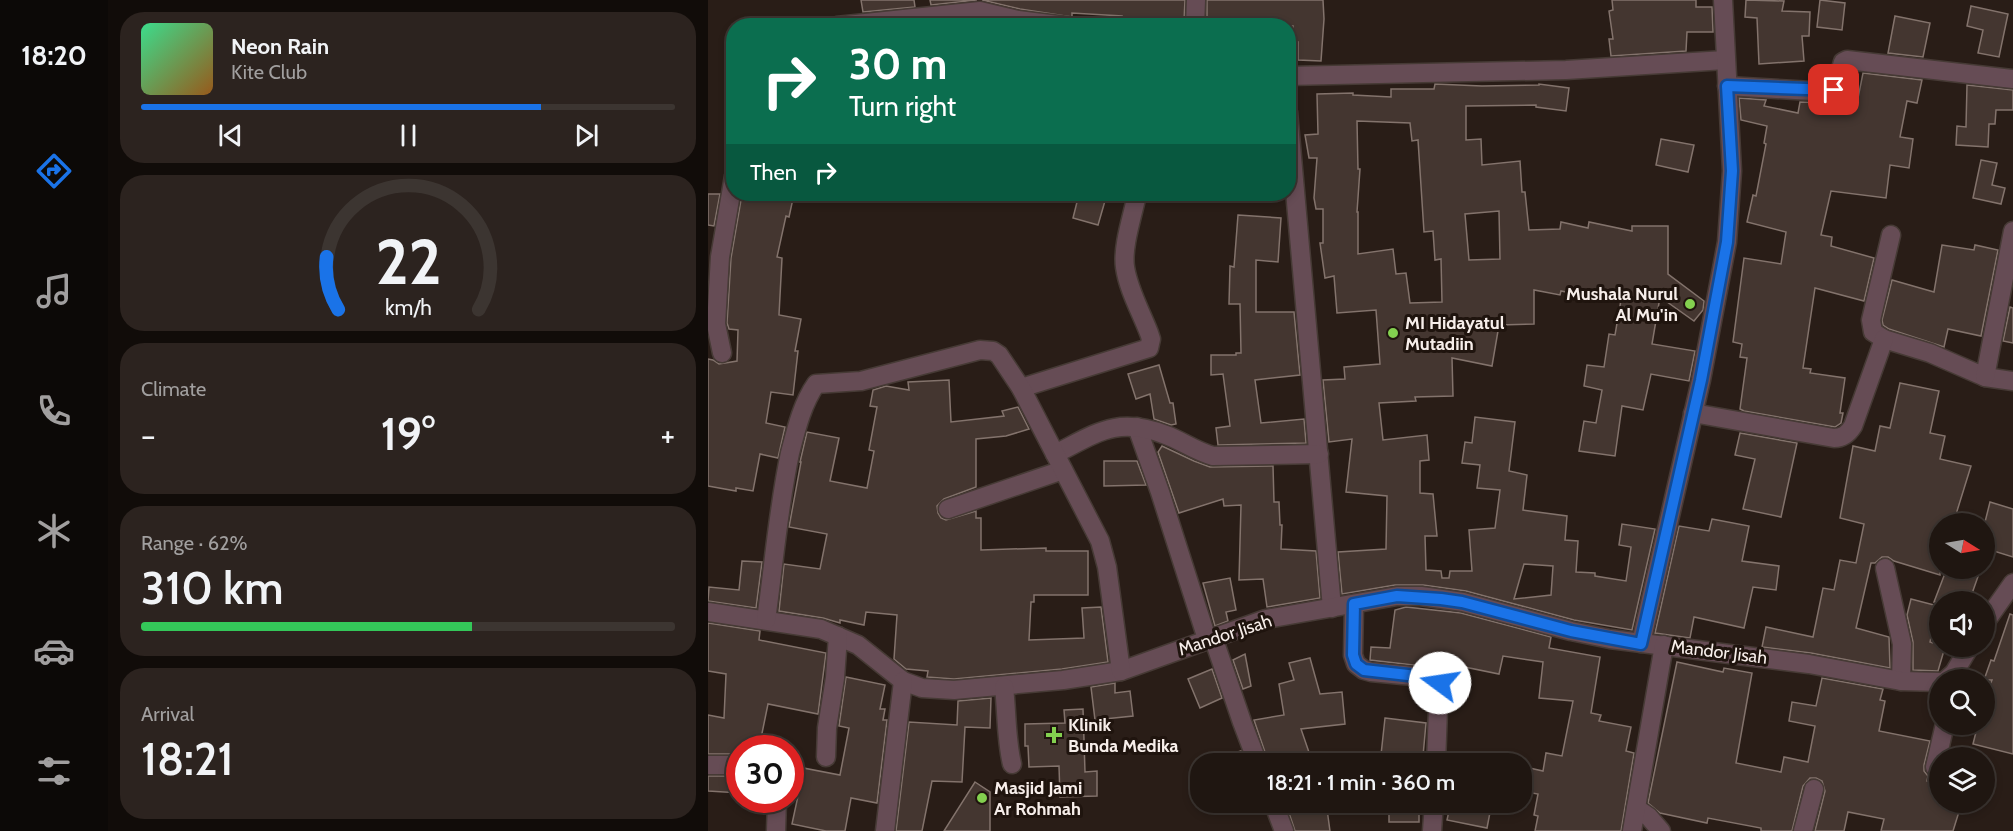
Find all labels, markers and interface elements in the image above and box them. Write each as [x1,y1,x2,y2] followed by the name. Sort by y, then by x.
[231,33,329,60] text: Neon Rain
[849,38,947,90] text: 30 m
[21,39,87,72] text: 18:20
[750,42,828,120] icon: right
[231,60,307,84] text: Kite Club
[1808,64,1859,115] pin
[1817,73,1850,106] icon: arrive
[849,90,956,123] text: Turn right
[214,119,247,152] icon: previous
[392,119,425,152] icon: pause
[570,119,603,152] icon: next
[33,150,75,192] icon: directions
[809,156,842,189] icon: right
[750,159,797,186] text: Then
[375,224,441,300] text: 22
[33,270,75,312] icon: music
[1566,283,1678,326] place label: Mushala Nurul Al Mu'in
[385,294,431,320] text: km/h
[1683,297,1697,311] marker: Mushala Nurul Al Mu'in
[1405,312,1505,355] place label: MI Hidayatul Mutadiin
[1386,326,1400,340] marker: MI Hidayatul Mutadiin
[141,377,206,401] text: Climate
[33,390,75,432] icon: phone
[381,407,435,461] text: 19°
[141,415,156,455] text: −
[660,415,675,455] text: +
[33,510,75,552] icon: climate
[1929,513,1995,579] north arrow
[1929,513,1995,813] map controls
[141,531,248,555] text: Range · 62%
[141,561,283,615] text: 310 km
[1929,591,1995,657] button: sound
[1176,610,1274,660] street label: Mandor Jisah
[33,630,75,672] icon: car
[1670,635,1768,669] street label: Mandor Jisah
[1408,651,1472,715] position arrow
[1929,669,1995,735] button: search
[141,702,194,726] text: Arrival
[1068,714,1179,757] place label: Klinik Bunda Medika
[1045,726,1063,744] marker: Klinik Bunda Medika
[141,732,234,786] text: 18:21
[726,735,804,813] speed limit sign: 30
[1929,747,1995,813] button: layers
[33,750,75,792] icon: filters
[1267,769,1455,796] text: 18:21 · 1 min · 360 m
[994,777,1082,820] place label: Masjid Jami Ar Rohmah
[975,791,989,805] marker: Masjid Jami Ar Rohmah

